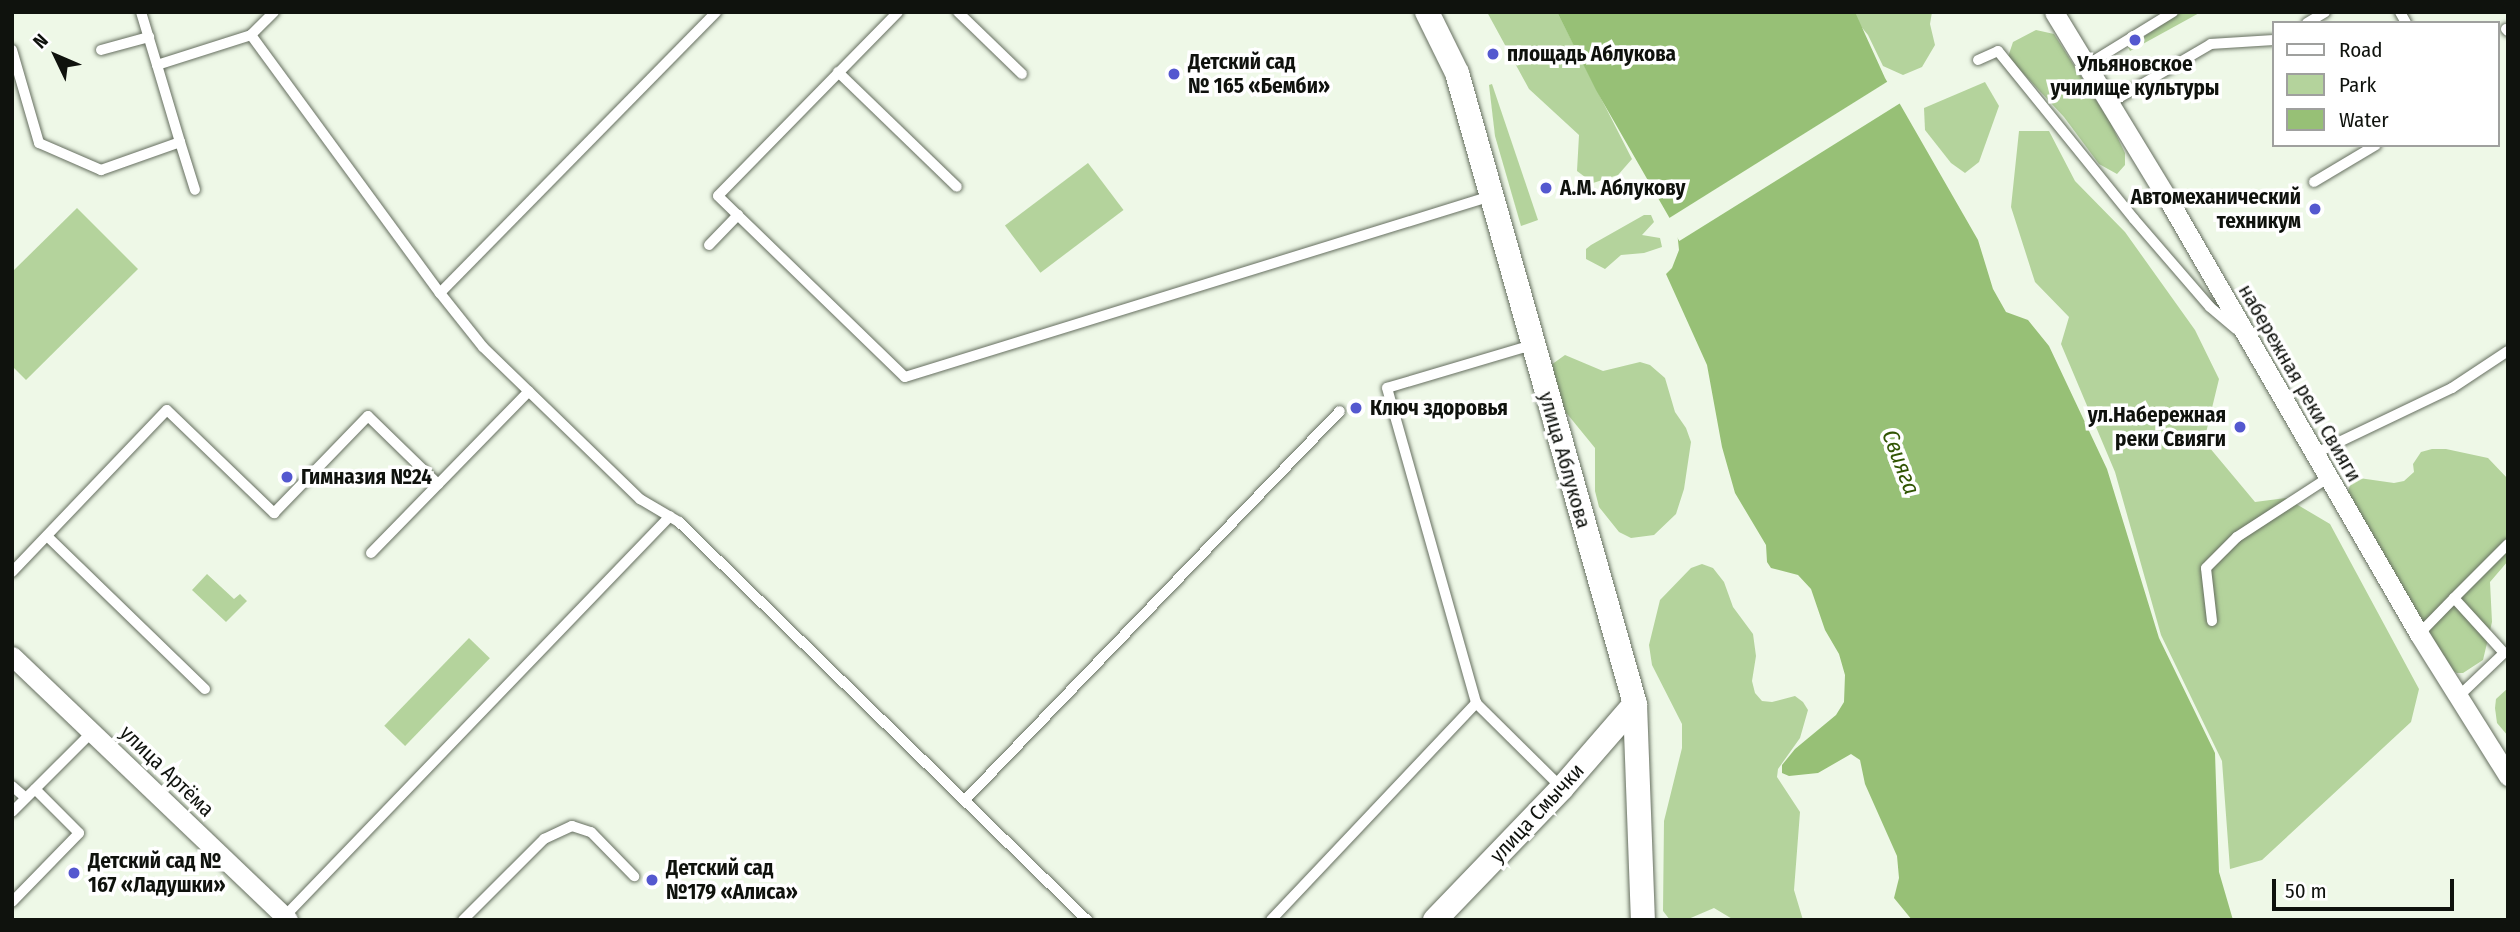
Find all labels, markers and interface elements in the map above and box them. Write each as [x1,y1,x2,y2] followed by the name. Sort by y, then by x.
[21,21,91,91] north arrow
[2272,21,2499,147] legend
[28,29,53,53] text: N
[2127,32,2143,48] marker: Ульяновское училище культуры
[2339,37,2383,63] text: Road
[1507,41,1676,67] place label: площадь Аблукова
[1485,46,1501,62] marker: площадь Аблукова
[1188,49,1330,99] place label: Детский сад № 165 «Бемби»
[2051,51,2219,101] place label: Ульяновское училище культуры
[1166,66,1182,82] marker: Детский сад № 165 «Бемби»
[2339,72,2376,98] text: Park
[2339,107,2389,133] text: Water
[1560,175,1685,201] place label: А.М. Аблукову
[1538,180,1554,196] marker: А.М. Аблукову
[2131,184,2301,234] place label: Автомеханический техникум
[2307,201,2323,217] marker: Автомеханический техникум
[2233,280,2367,486] street label: набережная реки Свияги
[1533,389,1597,531] street label: улица Аблукова
[1370,395,1508,421] place label: Ключ здоровья
[1348,400,1364,416] marker: Ключ здоровья
[2088,402,2226,452] place label: ул.Набережная реки Свияги
[2232,419,2248,435] marker: ул.Набережная реки Свияги
[1876,426,1926,498] water label: Свияга
[301,464,432,490] place label: Гимназия №24
[279,469,295,485] marker: Гимназия №24
[115,720,219,822] street label: улица Артёма
[1485,758,1589,868] street label: улица Смычки
[88,848,226,898] place label: Детский сад № 167 «Ладушки»
[666,855,798,905] place label: Детский сад №179 «Алиса»
[66,865,82,881] marker: Детский сад № 167 «Ладушки»
[2275,866,2457,910] scale bar
[644,872,660,888] marker: Детский сад №179 «Алиса»
[2285,878,2327,904] text: 50 m

